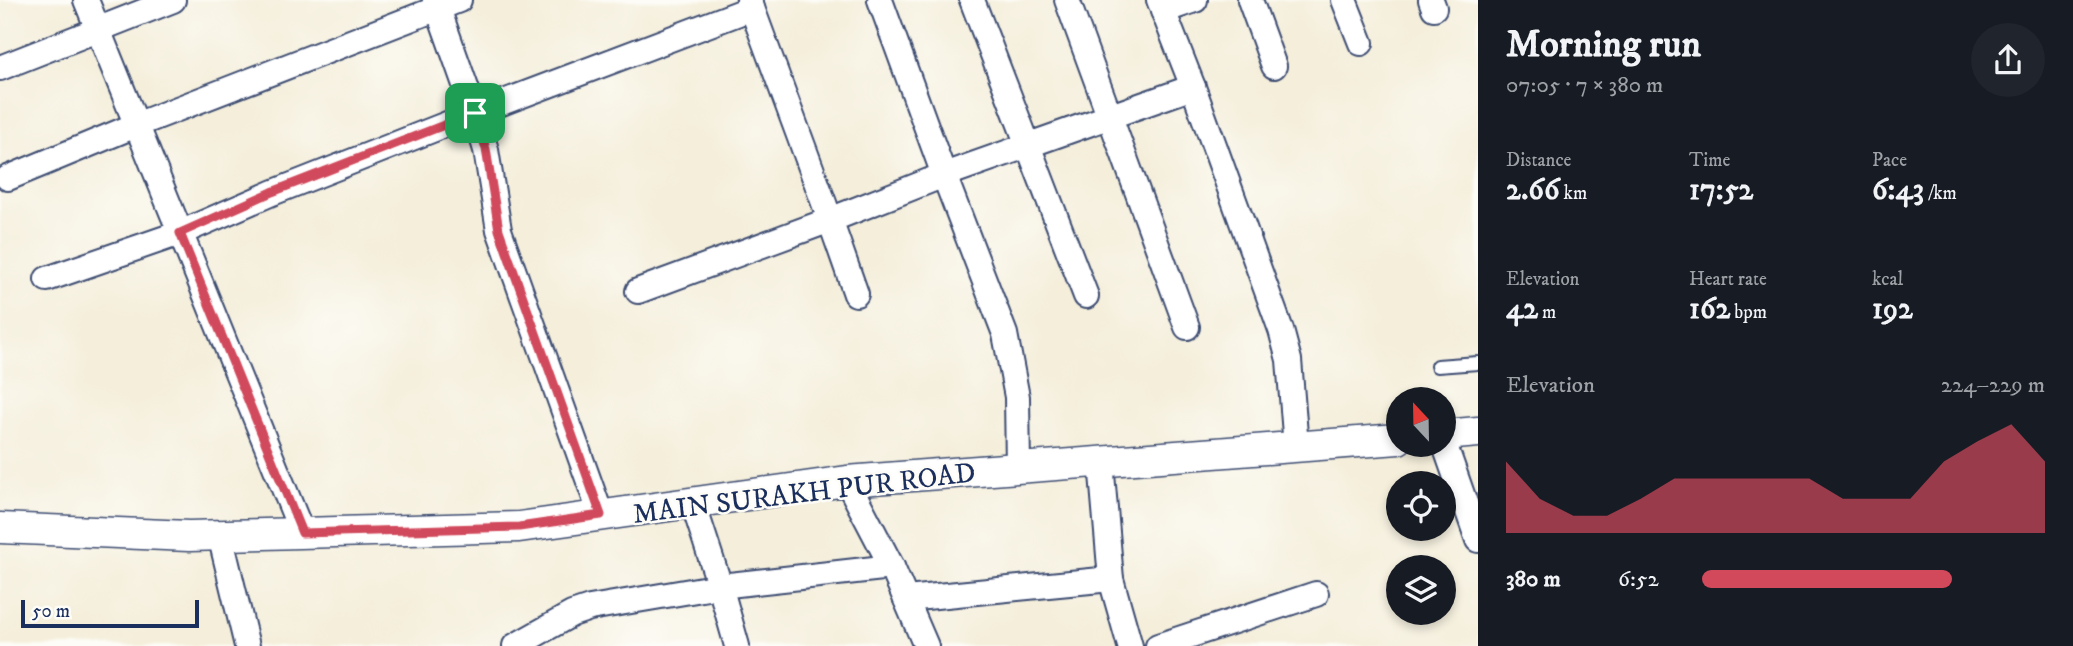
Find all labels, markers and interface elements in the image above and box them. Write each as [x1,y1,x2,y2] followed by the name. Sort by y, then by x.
[1506,21,1701,69] text: Morning run
[1971,23,2045,97] button: share
[1506,71,1663,100] text: 07:05 · 7 × 380 m
[445,83,505,143] pin
[456,94,494,132] icon: arrive
[1506,149,1571,172] text: Distance
[1689,149,1730,172] text: Time
[1872,149,1907,172] text: Pace
[1506,172,1560,209] text: 2.66
[1689,172,1753,209] text: 17:52
[1872,172,1924,209] text: 6:43
[1560,182,1587,205] text: km
[1924,182,1957,205] text: /km
[1506,268,1580,291] text: Elevation
[1689,268,1767,291] text: Heart rate
[1872,268,1903,291] text: kcal
[1506,291,1538,328] text: 42
[1689,291,1730,328] text: 162
[1872,291,1913,328] text: 192
[1538,301,1556,324] text: m
[1730,301,1767,324] text: bpm
[1506,371,1595,400] text: Elevation
[1941,371,2045,400] text: 224–229 m
[1386,387,1456,457] north arrow
[1386,387,1456,625] map controls
[631,455,978,532] street label: MAIN SURAKH PUR ROAD
[1386,471,1456,541] button: locate
[1386,555,1456,625] button: layers
[1506,565,1561,594] text: 380 m
[1618,565,1659,594] text: 6:52
[21,597,200,629] scale bar
[32,600,70,623] text: 50 m

